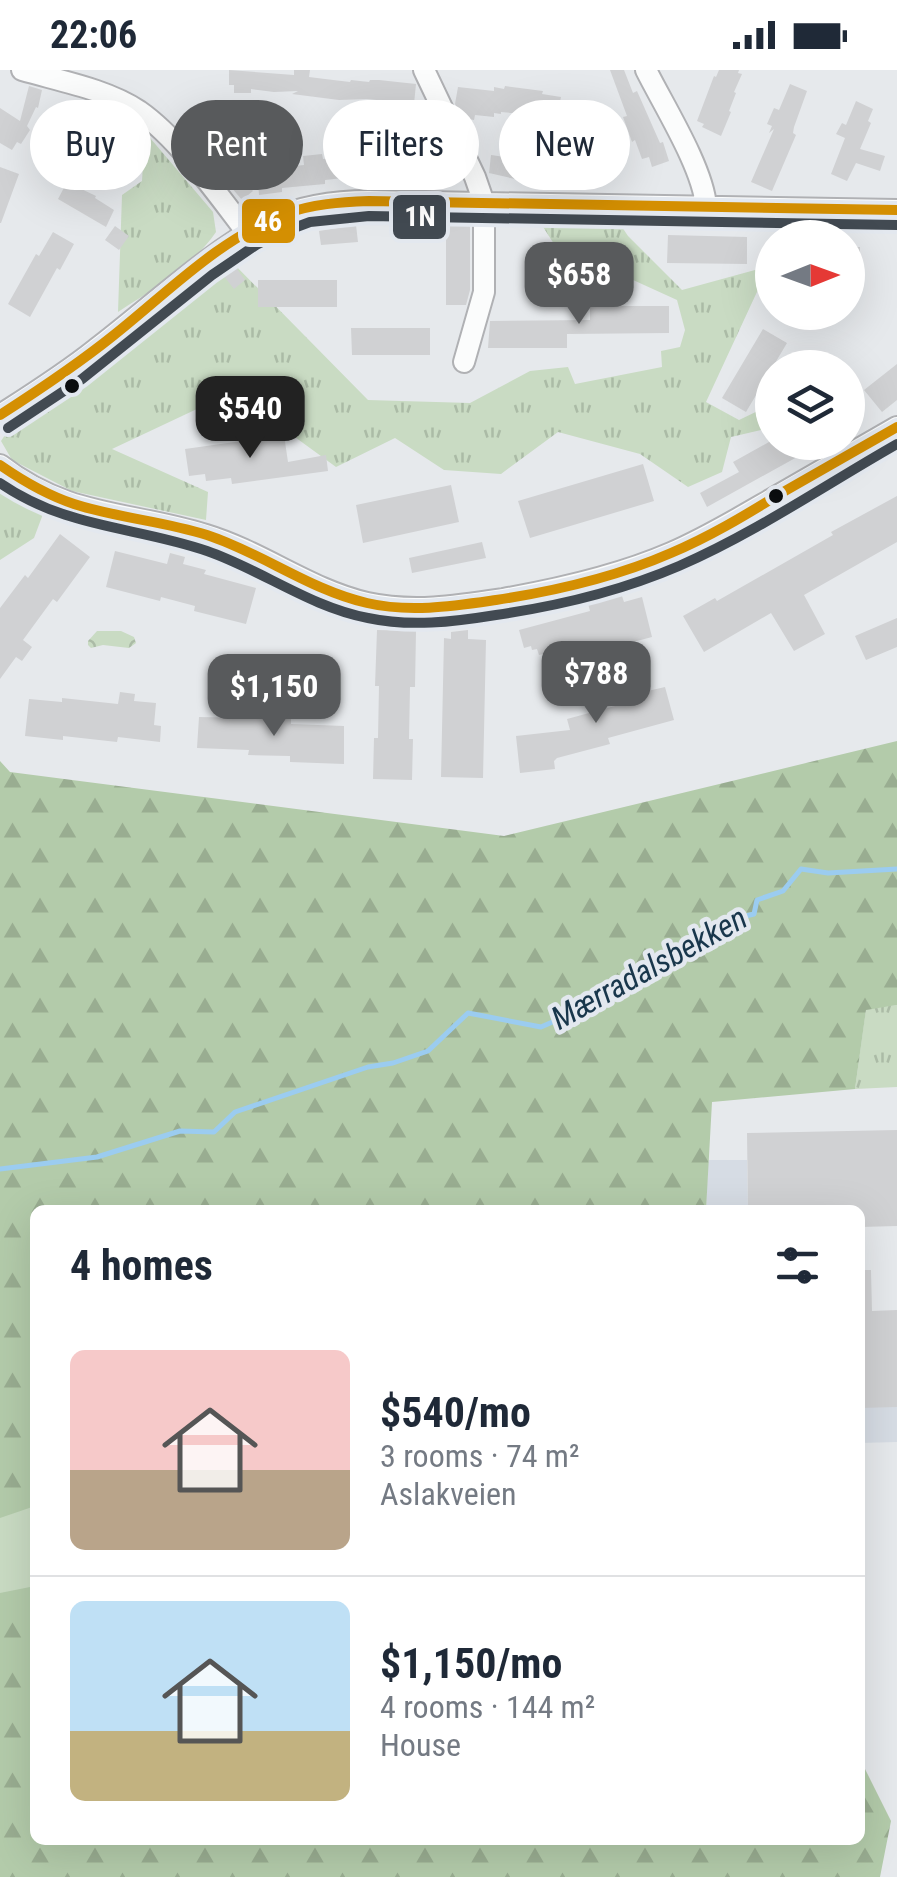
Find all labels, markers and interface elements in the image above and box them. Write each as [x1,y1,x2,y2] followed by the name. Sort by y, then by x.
[50,13,137,57] text: 22:06
[30,100,151,190] chip: Buy
[171,100,303,190] chip: Rent
[323,100,479,190] chip: Filters
[499,100,630,190] chip: New
[391,193,448,241] line badge: 1N
[240,197,297,245] line badge: 46
[404,200,436,233] text: 1N
[254,205,282,238] text: 46
[755,220,865,330] north arrow
[755,220,865,460] map controls
[520,242,638,327] pin: $658
[547,255,611,293] text: $658
[755,350,865,460] button: layers
[62,376,82,396] unlabelled marker
[191,376,309,461] pin: $540
[218,389,282,427] text: $540
[766,486,786,506] unlabelled marker
[537,641,655,726] pin: $788
[193,654,355,739] pin: $1,150
[564,654,628,692] text: $788
[230,667,318,705] text: $1,150
[545,899,753,1037] water label: Mærradalsbekken
[770,1238,825,1293] icon: filters
[70,1241,213,1290] text: 4 homes
[380,1388,531,1437] text: $540/mo
[150,1390,270,1510] icon: home
[380,1437,579,1475] text: 3 rooms · 74 m²
[380,1475,516,1513] text: Aslakveien
[380,1639,562,1688] text: $1,150/mo
[150,1641,270,1761] icon: home
[380,1688,595,1726] text: 4 rooms · 144 m²
[380,1726,461,1764] text: House

